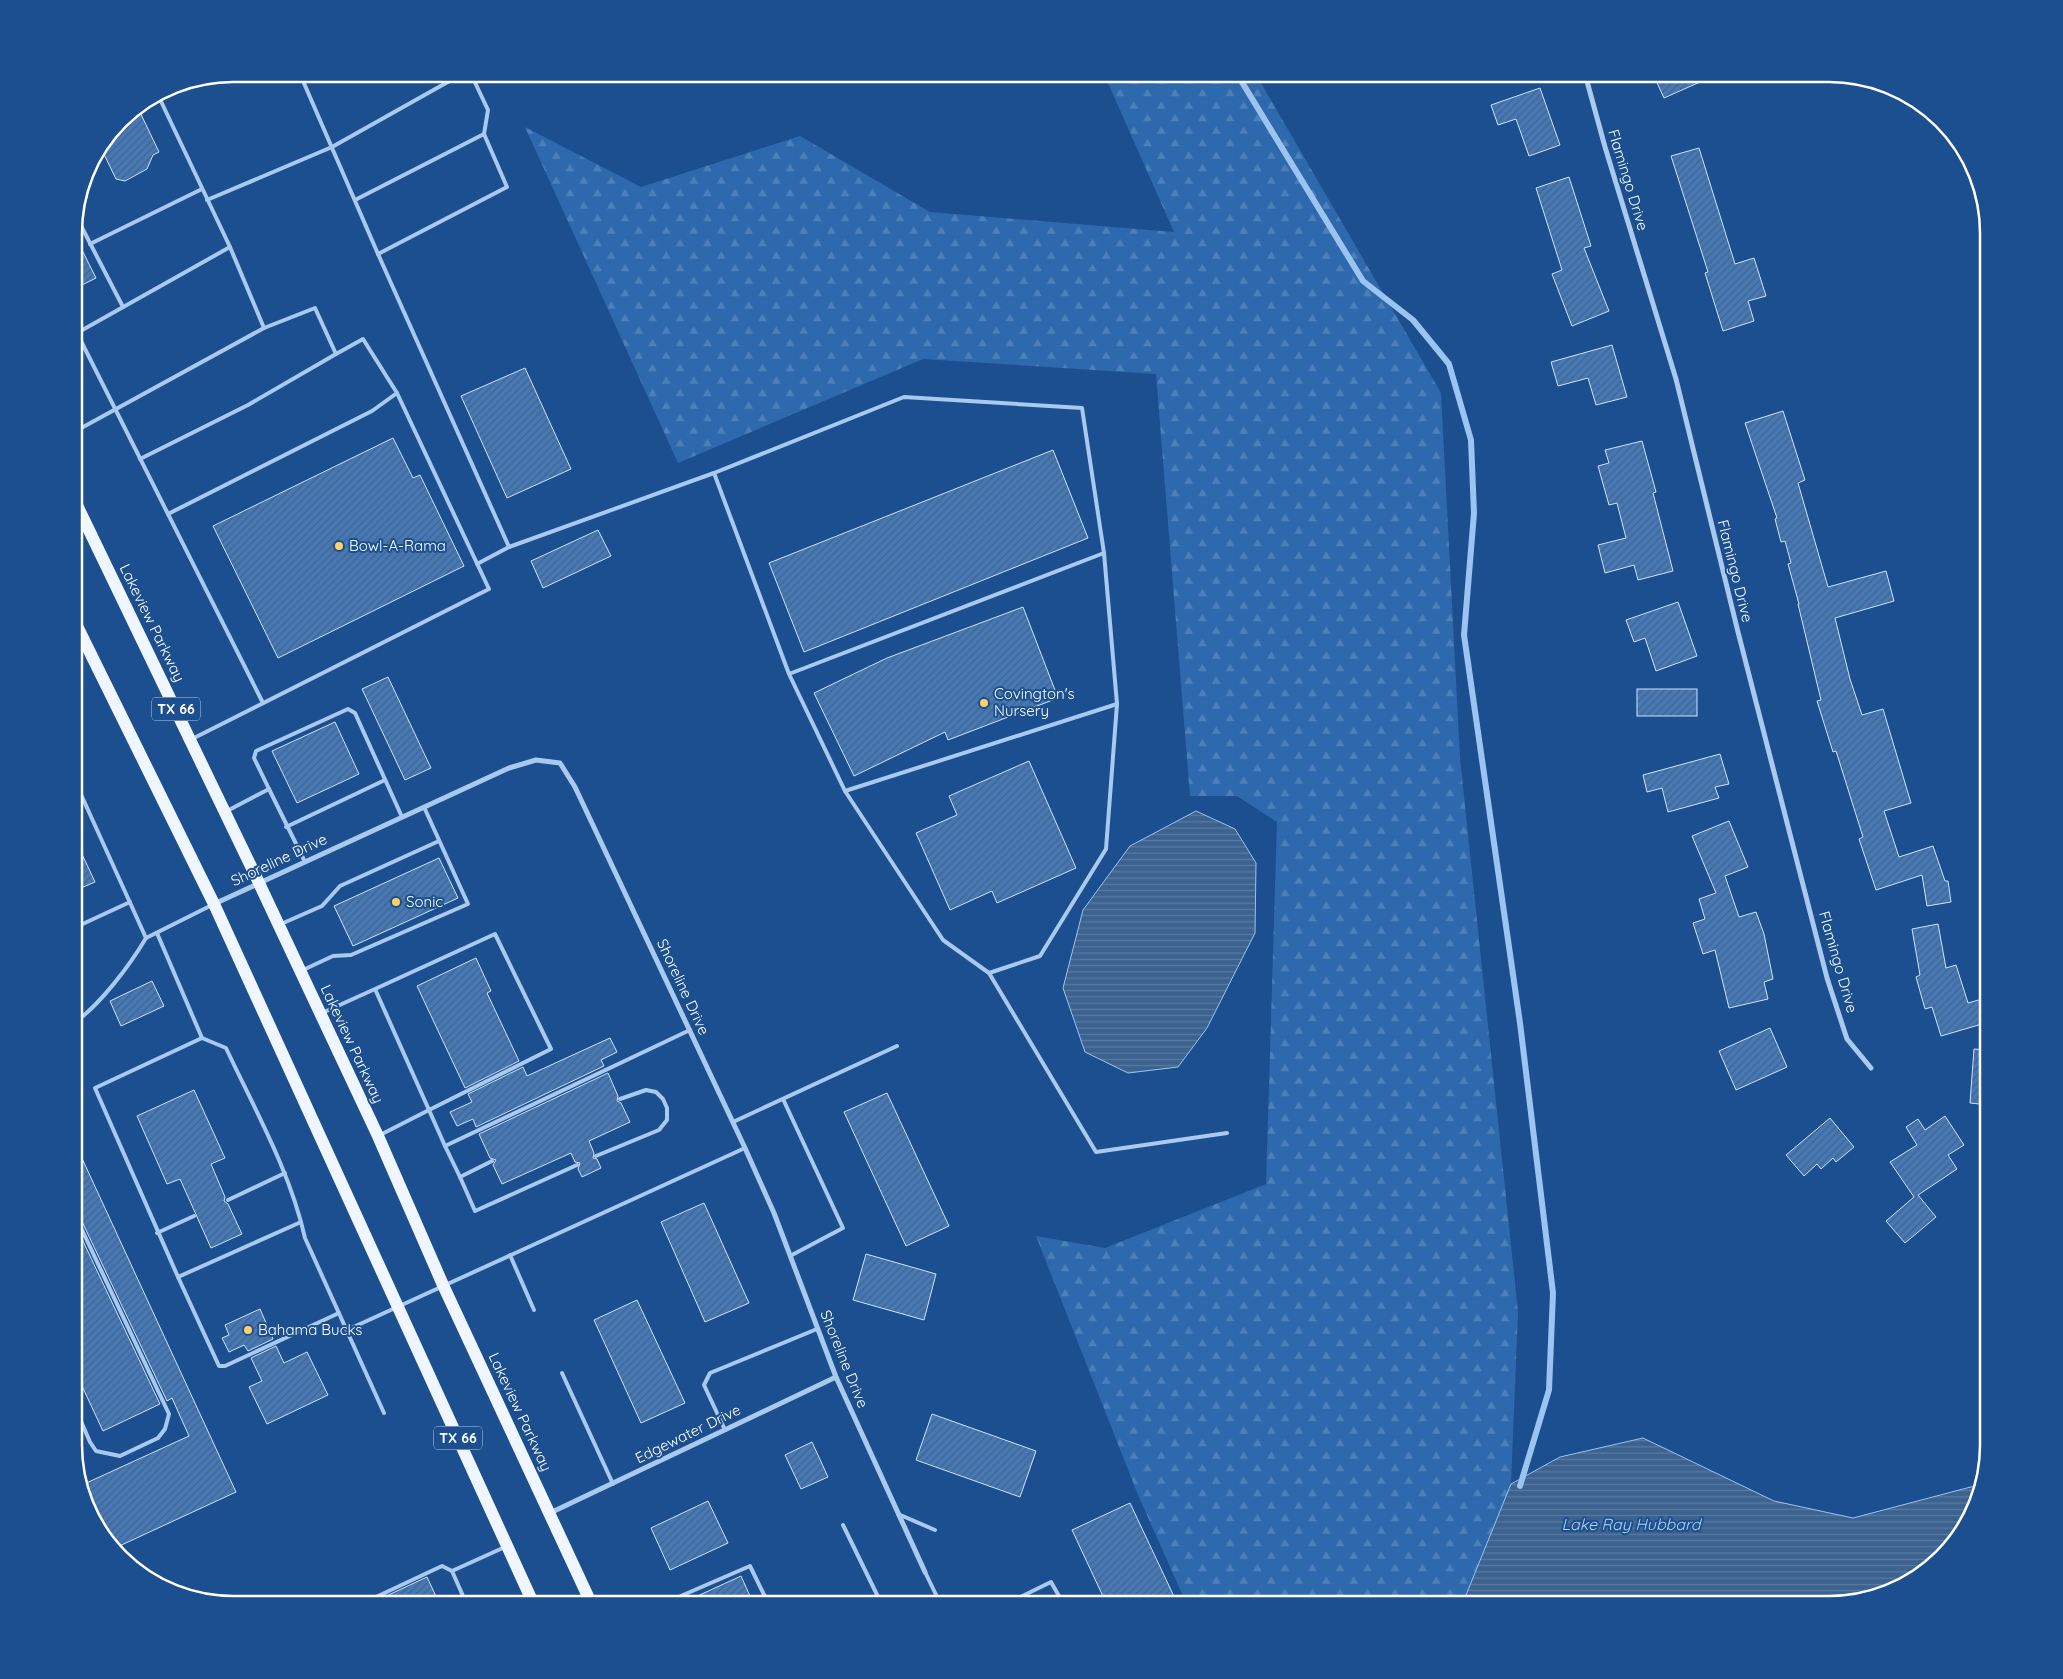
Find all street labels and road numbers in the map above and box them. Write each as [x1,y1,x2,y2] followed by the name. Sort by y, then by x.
[1604,127,1653,233] street label: Flamingo Drive
[1714,518,1757,624] street label: Flamingo Drive
[116,561,189,685] street label: Lakeview Parkway
[152,698,200,721] road number: TX 66
[228,829,330,890] street label: Shoreline Drive
[1815,909,1862,1015] street label: Flamingo Drive
[653,936,714,1038] street label: Shoreline Drive
[317,981,388,1106] street label: Lakeview Parkway
[816,1307,873,1411] street label: Shoreline Drive
[485,1349,556,1474] street label: Lakeview Parkway
[632,1400,744,1467] street label: Edgewater Drive
[434,1426,482,1450] road number: TX 66

